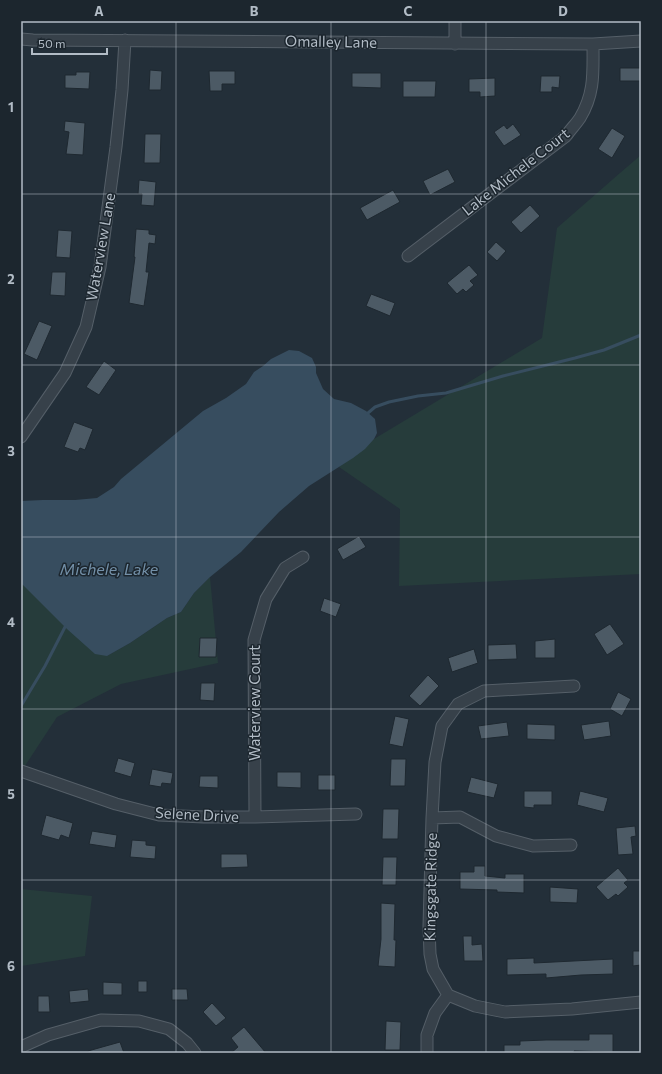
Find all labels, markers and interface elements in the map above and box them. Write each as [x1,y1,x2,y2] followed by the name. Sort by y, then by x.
[94,3,104,19] text: A
[250,3,259,19] text: B
[404,3,413,19] text: C
[558,3,568,19] text: D
[32,30,107,56] scale bar
[285,31,377,51] street label: Omalley Lane
[38,36,66,50] text: 50 m
[8,99,14,115] text: 1
[458,124,573,219] street label: Lake Michele Court
[82,191,118,302] street label: Waterview Lane
[7,271,15,287] text: 2
[7,443,15,459] text: 3
[60,559,159,578] water label: Michele, Lake
[7,614,15,630] text: 4
[245,645,263,761] street label: Waterview Court
[7,786,15,802] text: 5
[155,803,240,825] street label: Selene Drive
[420,832,440,941] street label: Kingsgate Ridge
[7,958,15,974] text: 6

